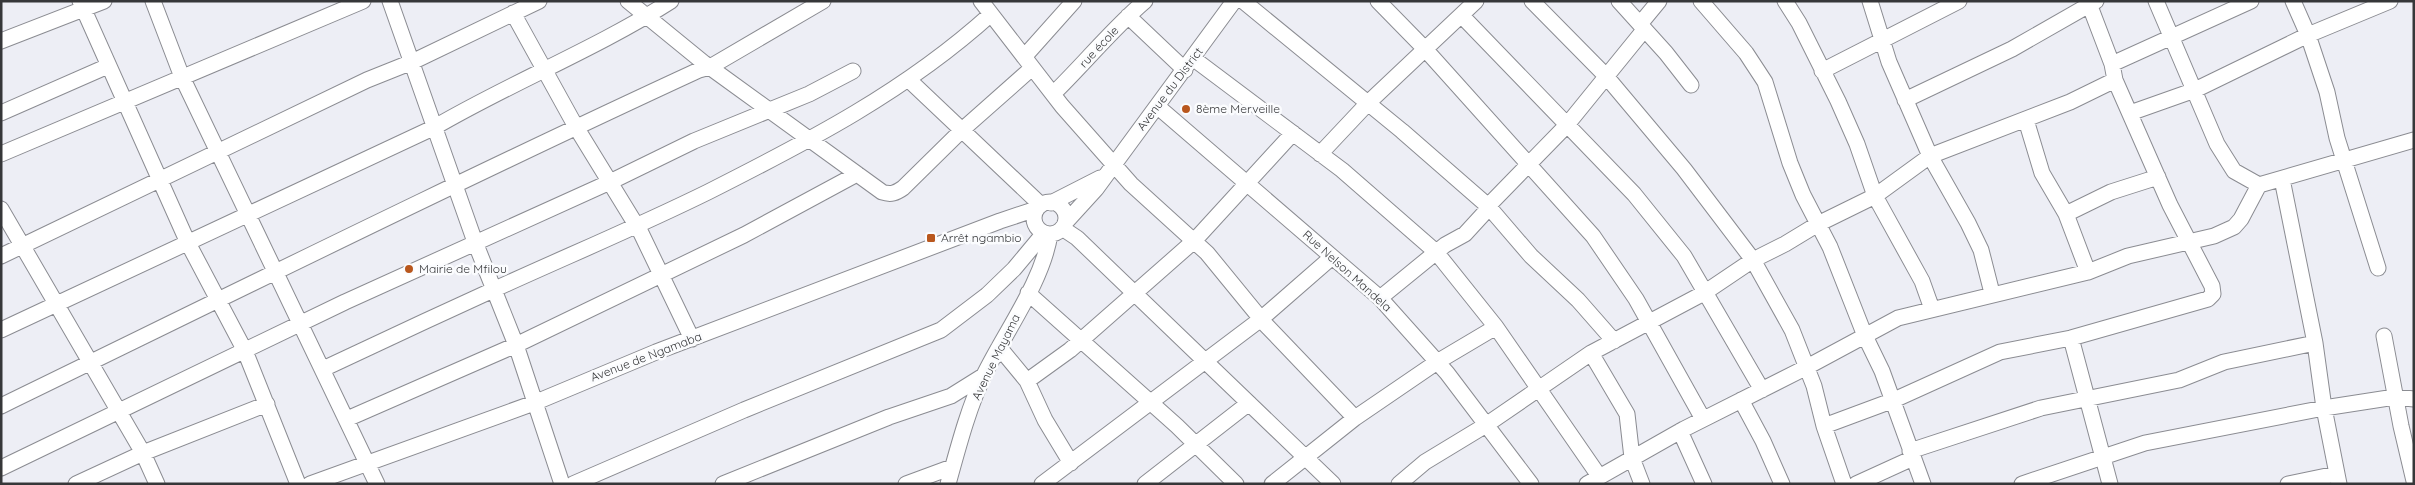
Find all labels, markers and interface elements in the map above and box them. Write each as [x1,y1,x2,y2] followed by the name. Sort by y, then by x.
[1076,23,1122,70] street label: rue école
[1133,44,1206,133] street label: Avenue du District
[1196,101,1280,116] place label: 8ème Merveille
[1180,103,1192,115] marker: 8ème Merveille
[1300,227,1395,314] street label: Rue Nelson Mandela
[941,230,1022,245] place label: Arrêt ngambio
[925,232,937,244] marker: Arrêt ngambio
[419,261,507,276] place label: Mairie de Mfilou
[403,263,415,275] marker: Mairie de Mfilou
[968,311,1023,402] street label: Avenue Mayama
[588,328,704,385] street label: Avenue de Ngamaba

